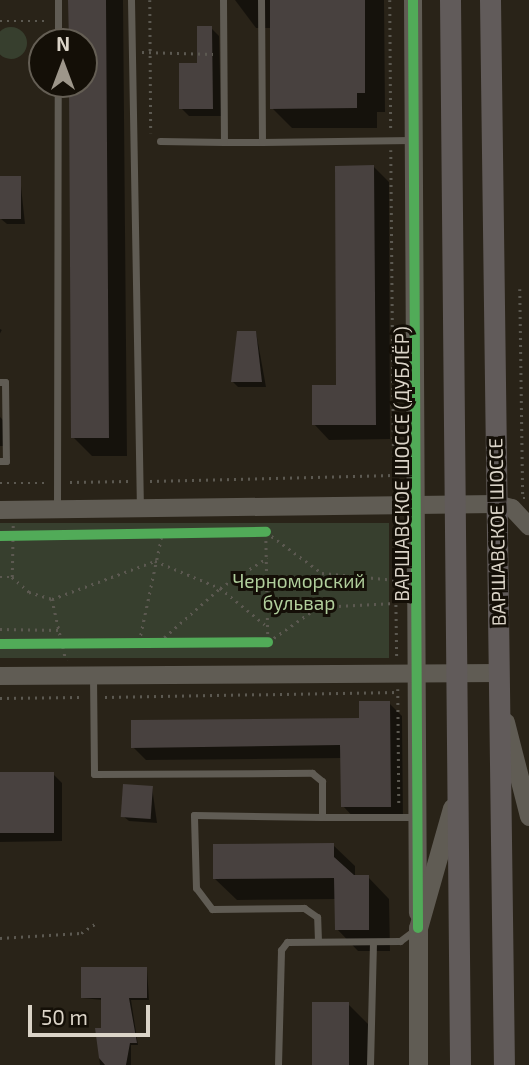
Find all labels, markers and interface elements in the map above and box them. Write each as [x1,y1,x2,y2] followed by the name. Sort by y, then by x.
[28,28,98,98] north arrow
[56,32,70,55] text: N
[391,326,413,602] street label: ВАРШАВСКОЕ ШОССЕ (ДУБЛЁР)
[484,438,510,626] street label: ВАРШАВСКОЕ ШОССЕ
[232,570,366,614] park label: Черноморский бульвар
[32,992,154,1036] scale bar
[41,1004,88,1029] text: 50 m

